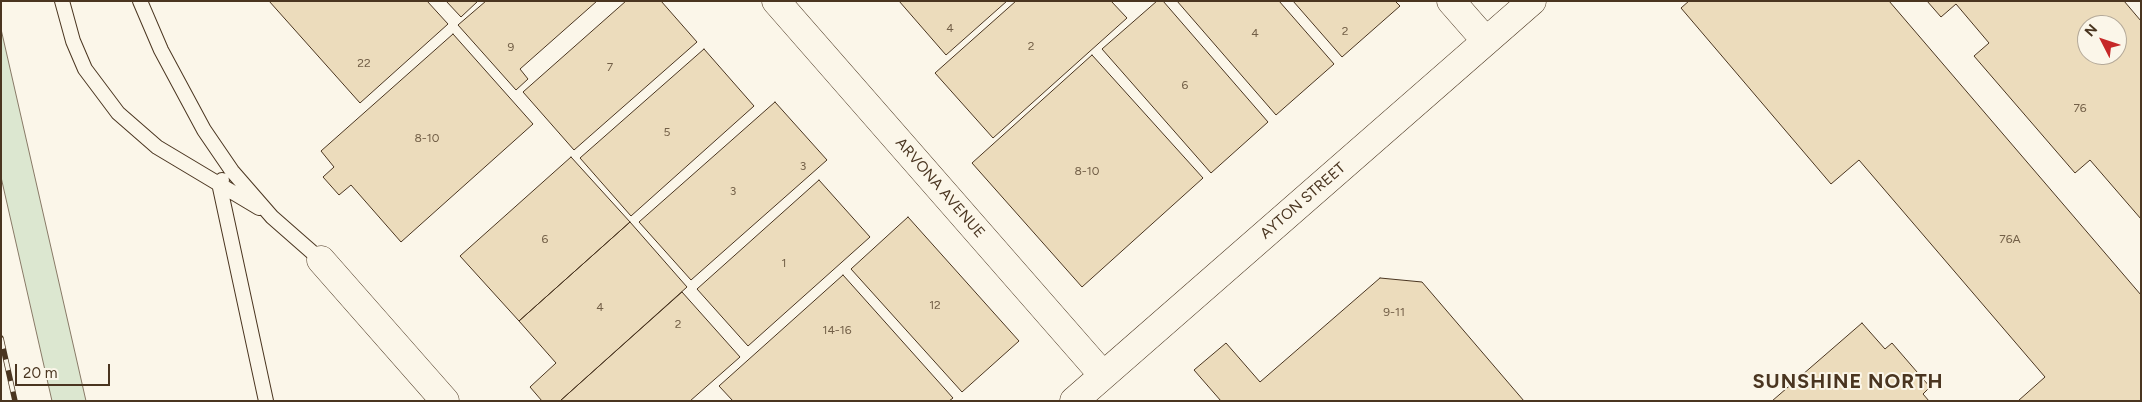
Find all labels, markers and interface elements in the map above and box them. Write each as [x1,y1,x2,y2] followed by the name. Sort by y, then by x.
[2077,15,2127,65] north arrow
[946,21,954,35] house number: 4
[2081,21,2101,40] text: N
[1342,24,1348,38] house number: 2
[1251,26,1259,40] house number: 4
[1028,39,1034,53] house number: 2
[508,40,514,54] house number: 9
[357,56,371,70] house number: 22
[607,60,613,74] house number: 7
[1182,78,1188,92] house number: 6
[2073,101,2087,115] house number: 76
[664,125,670,139] house number: 5
[414,131,440,145] house number: 8-10
[892,134,988,242] street label: ARVONA AVENUE
[800,159,806,173] house number: 3
[1257,159,1349,243] street label: AYTON STREET
[1074,164,1100,178] house number: 8-10
[730,184,736,198] house number: 3
[542,232,548,246] house number: 6
[1999,232,2021,246] house number: 76A
[782,256,786,270] house number: 1
[929,298,941,312] house number: 12
[596,300,604,314] house number: 4
[1383,305,1405,319] house number: 9-11
[675,317,681,331] house number: 2
[822,323,852,337] house number: 14-16
[18,354,112,386] scale bar
[23,364,57,382] text: 20 m
[1751,370,1945,394] district label: SUNSHINE NORTH

